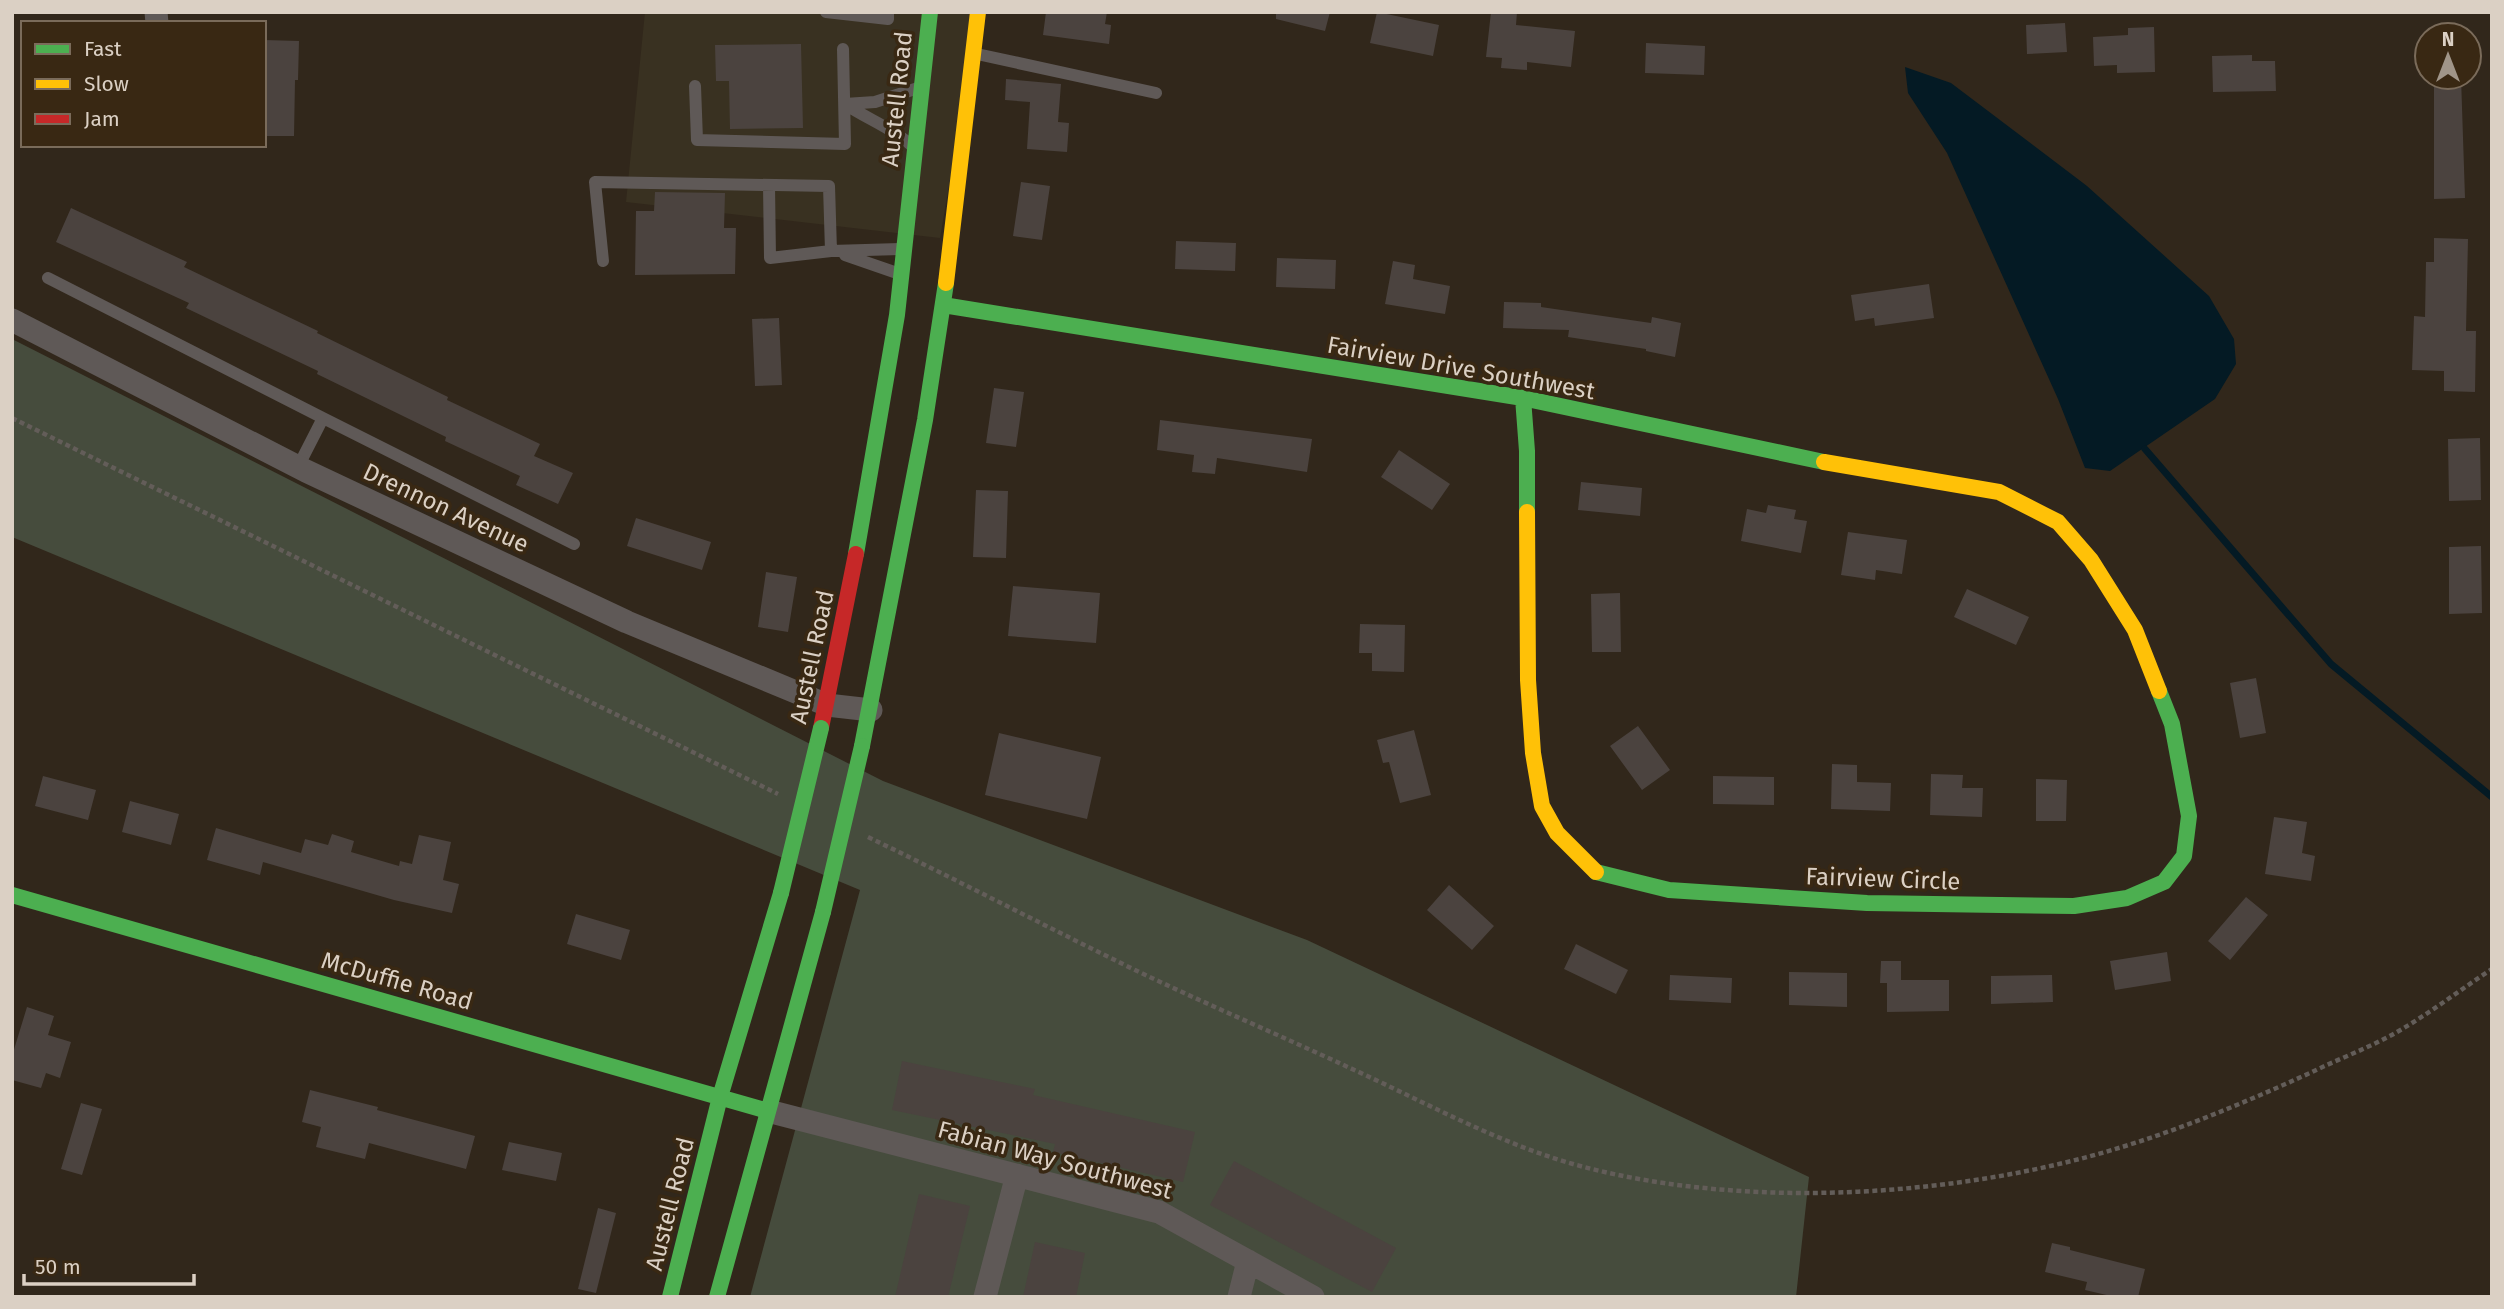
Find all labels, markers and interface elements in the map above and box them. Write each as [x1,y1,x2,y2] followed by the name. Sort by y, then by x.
[21,21,266,147] legend
[2413,21,2483,91] north arrow
[2442,28,2454,51] text: N
[876,30,918,168] street label: Austell Road
[84,36,122,62] text: Fast
[84,71,129,97] text: Slow
[84,106,120,132] text: Jam
[1325,331,1597,405] street label: Fairview Drive Southwest
[359,457,533,559] street label: Drennon Avenue
[784,588,840,726] street label: Austell Road
[1805,862,1961,896] street label: Fairview Circle
[318,946,476,1016] street label: McDuffie Road
[935,1115,1176,1205] street label: Fabian Way Southwest
[640,1135,700,1273] street label: Austell Road
[24,1242,194,1286] scale bar
[35,1254,81,1280] text: 50 m

